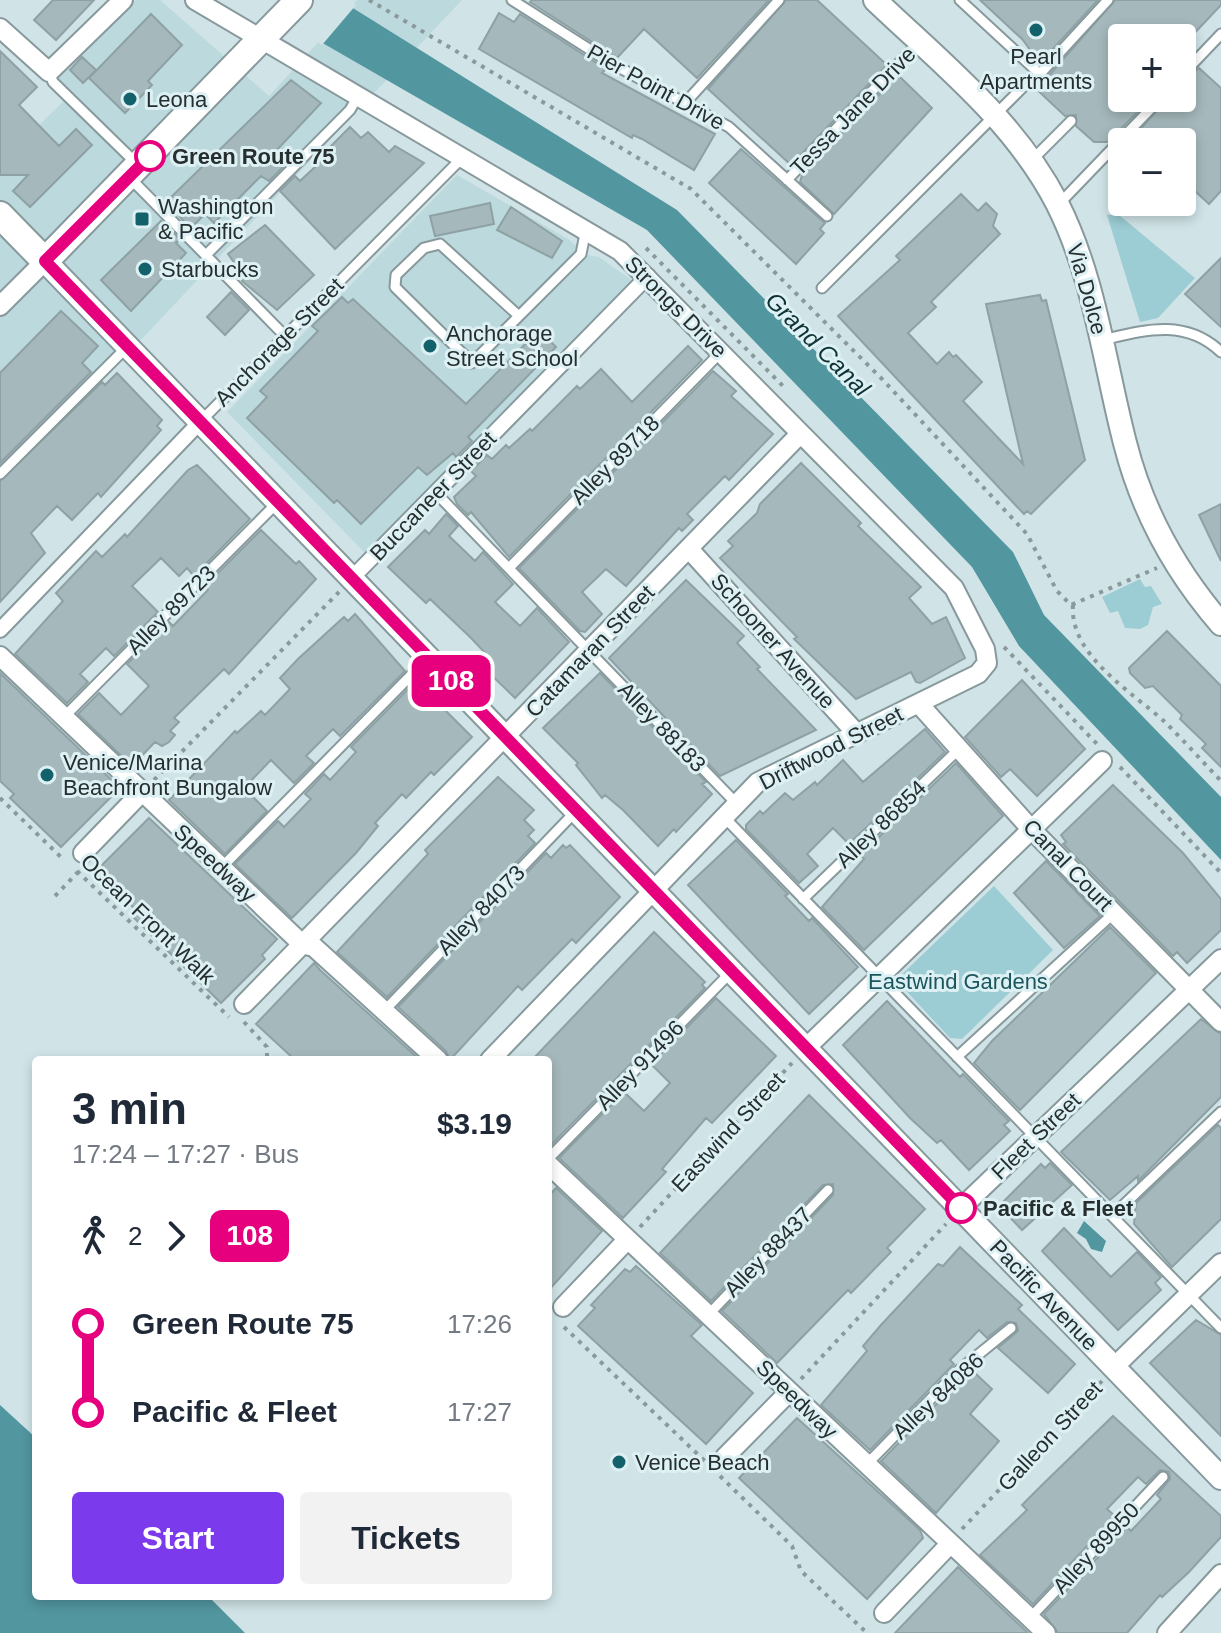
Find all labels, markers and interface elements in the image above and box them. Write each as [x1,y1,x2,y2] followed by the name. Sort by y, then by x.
[1027,21,1045,39] marker: Pearl Apartments
[1108,24,1196,216] map controls
[1108,24,1196,112] button: +
[583,39,729,135] street label: Pier Point Drive
[785,42,921,180] street label: Tessa Jane Drive
[980,44,1092,94] place label: Pearl Apartments
[146,87,208,112] place label: Leona
[121,90,139,108] marker: Leona
[1108,128,1196,216] button: −
[135,141,165,171] marker: Green Route 75
[172,144,335,169] place label: Green Route 75
[158,194,273,244] place label: Washington & Pacific
[133,210,151,228] marker: Washington & Pacific
[1062,240,1112,338] street label: Via Dolce
[620,251,732,363] street label: Strongs Drive
[161,257,259,282] place label: Starbucks
[136,260,154,278] marker: Starbucks
[210,273,348,411] street label: Anchorage Street
[760,286,876,402] water label: Grand Canal
[446,321,578,371] place label: Anchorage Street School
[421,337,439,355] marker: Anchorage Street School
[566,411,664,509] street label: Alley 89718
[365,426,501,566] street label: Buccaneer Street
[122,561,220,659] street label: Alley 89723
[706,568,840,714] street label: Schooner Avenue
[521,580,659,722] street label: Catamaran Street
[405,655,497,707] line badge: 108
[428,665,474,696] text: 108
[613,677,711,777] street label: Alley 88183
[755,701,907,795] street label: Driftwood Street
[63,750,272,800] place label: Venice/Marina Beachfront Bungalow
[38,766,56,784] marker: Venice/Marina Beachfront Bungalow
[831,775,931,873] street label: Alley 86854
[1018,814,1118,916] street label: Canal Court
[169,819,261,907] street label: Speedway
[76,849,221,990] street label: Ocean Front Walk
[432,860,530,960] street label: Alley 84073
[868,969,1048,994] park label: Eastwind Gardens
[591,1015,689,1115] street label: Alley 91496
[666,1067,790,1197] street label: Eastwind Street
[72,1084,187,1133] text: 3 min
[986,1088,1086,1184] street label: Fleet Street
[437,1107,512,1140] text: $3.19
[72,1139,299,1169] text: 17:24 – 17:27 · Bus
[946,1193,976,1223] marker: Pacific & Fleet
[983,1196,1134,1221] place label: Pacific & Fleet
[719,1202,817,1302] street label: Alley 88437
[72,1214,116,1258] icon: walk
[154,1214,198,1258] icon: forward
[226,1220,273,1251] text: 108
[128,1221,142,1251] text: 2
[985,1235,1103,1355] street label: Pacific Avenue
[132,1307,354,1340] text: Green Route 75
[447,1309,512,1339] text: 17:26
[887,1348,989,1444] street label: Alley 84086
[751,1354,843,1444] street label: Speedway
[993,1376,1107,1496] street label: Galleon Street
[132,1395,337,1428] text: Pacific & Fleet
[447,1397,512,1427] text: 17:27
[635,1450,770,1475] place label: Venice Beach
[610,1453,628,1471] marker: Venice Beach
[72,1492,284,1584] button: Start
[300,1492,512,1584] button: Tickets
[1048,1497,1144,1599] street label: Alley 89950

